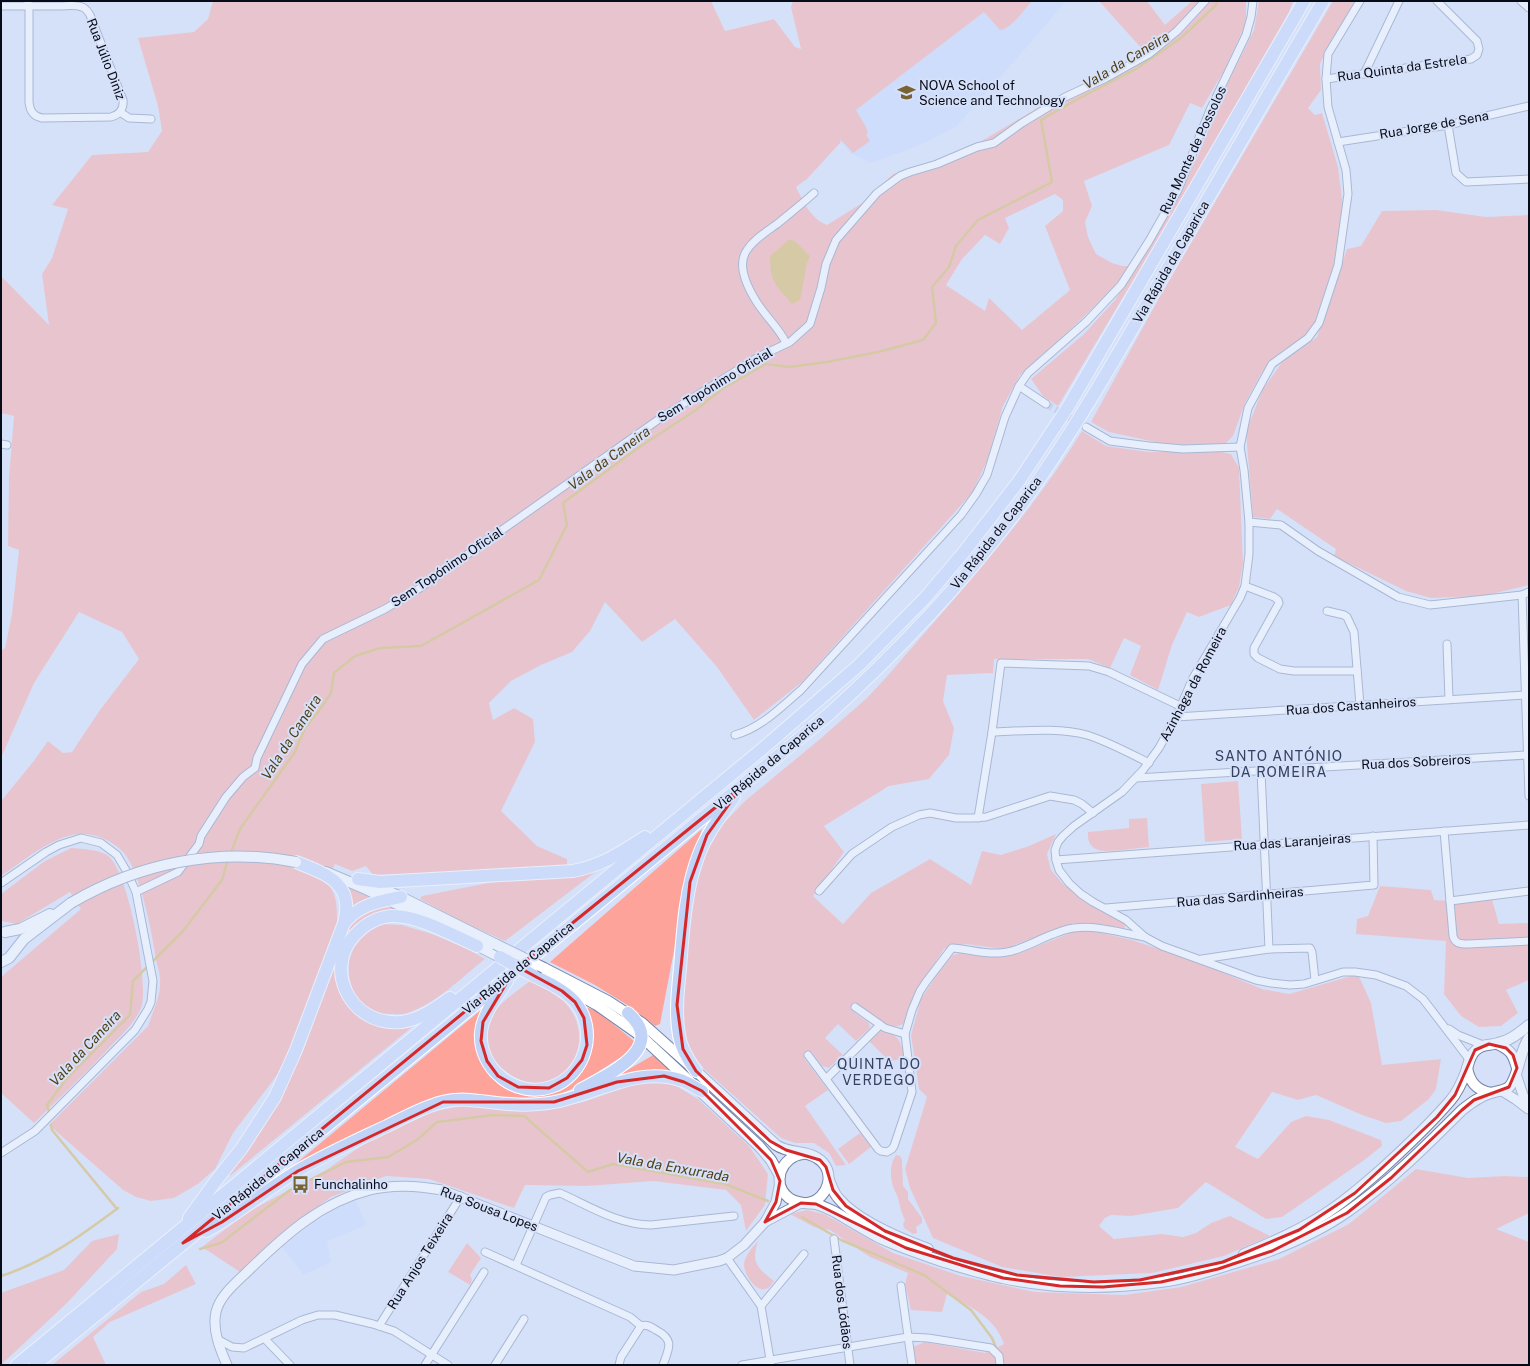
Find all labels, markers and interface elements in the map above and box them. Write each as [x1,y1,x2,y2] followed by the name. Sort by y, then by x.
[84,16,128,102] street label: Rua Júlio Diniz
[1080,28,1172,92] water label: Vala da Caneira
[1336,51,1468,85] street label: Rua Quinta da Estrela
[919,78,1065,108] place label: NOVA School of Science and Technology
[896,82,916,102] school or university icon: NOVA School of Science and Technology
[1157,84,1229,216] street label: Rua Monte de Possolos
[1378,108,1490,142] street label: Rua Jorge de Sena
[1130,198,1212,326] street label: Via Rápida da Caparica
[655,345,775,425] street label: Sem Topónimo Oficial
[565,423,653,493] water label: Vala da Caneira
[947,474,1045,592] street label: Via Rápida da Caparica
[388,524,506,610] street label: Sem Topónimo Oficial
[1157,624,1229,744] street label: Azinhaga da Romeira
[258,692,324,782] water label: Vala da Caneira
[1285,694,1417,718] street label: Rua dos Castanheiros
[711,713,827,813] street label: Via Rápida da Caparica
[1215,746,1343,780] district label: SANTO ANTÓNIO DA ROMEIRA
[1361,752,1471,772] street label: Rua dos Sobreiros
[1233,830,1351,854] street label: Rua das Laranjeiras
[1176,884,1304,910] street label: Rua das Sardinheiras
[459,919,577,1017] street label: Via Rápida da Caparica
[46,1007,124,1089] water label: Vala da Caneira
[837,1056,921,1088] district label: QUINTA DO VERDEGO
[209,1125,327,1223] street label: Via Rápida da Caparica
[615,1149,731,1185] water label: Vala da Enxurrada
[291,1174,311,1194] bus stop icon: Funchalinho
[314,1177,388,1192] place label: Funchalinho
[438,1183,540,1235] street label: Rua Sousa Lopes
[384,1210,456,1312] street label: Rua Anjos Teixeira
[829,1254,855,1350] street label: Rua dos Lódãos

